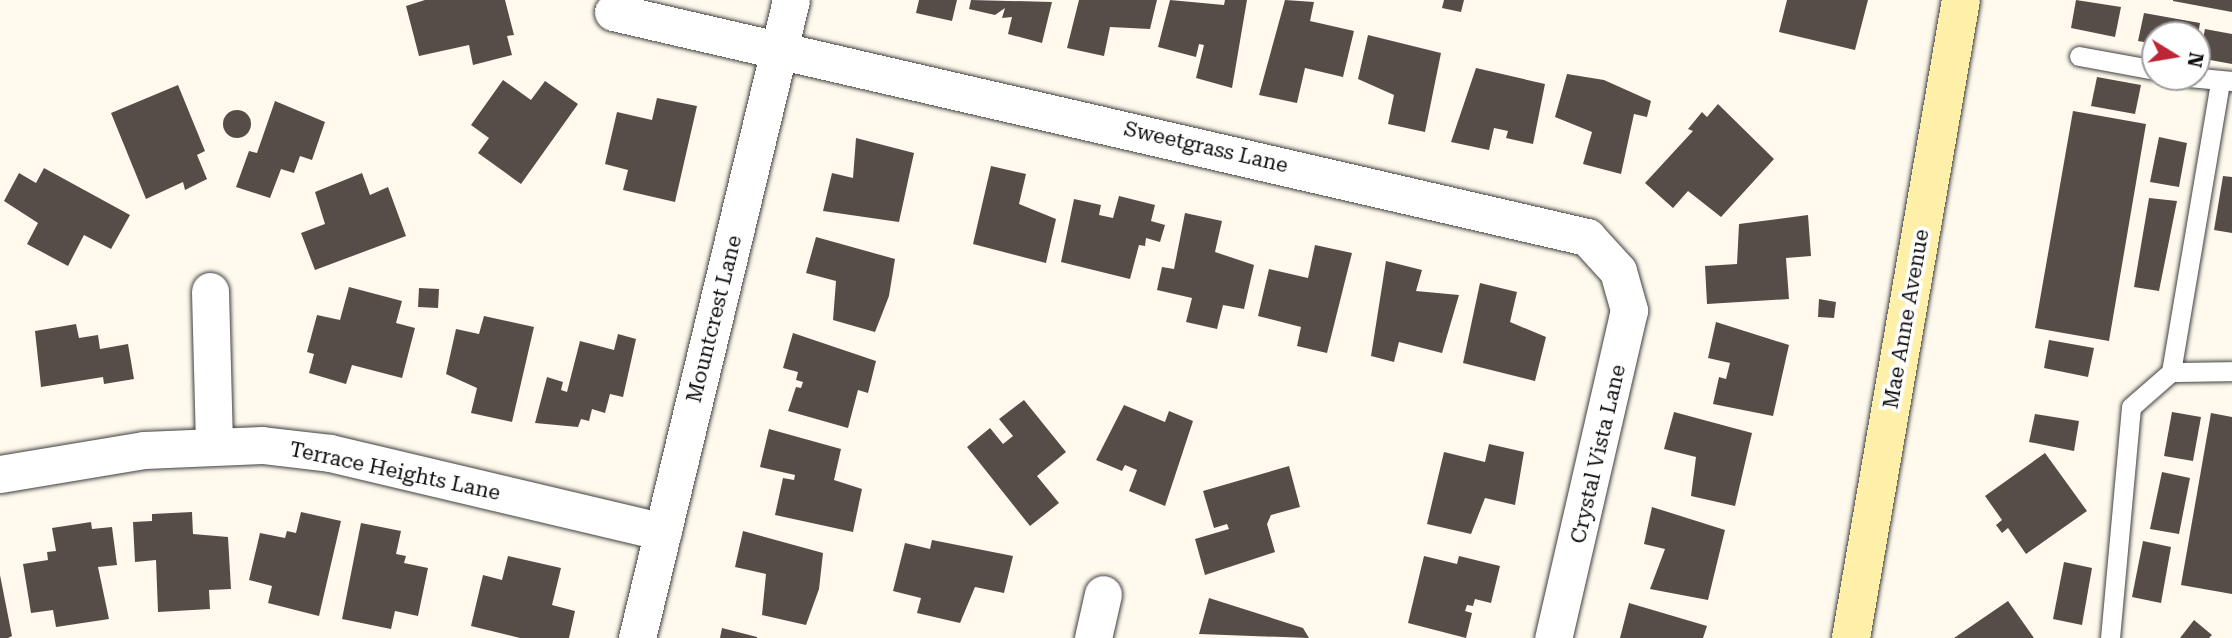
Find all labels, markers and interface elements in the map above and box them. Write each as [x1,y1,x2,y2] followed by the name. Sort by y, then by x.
[2141,21,2211,91] north arrow
[2182,50,2208,69] text: N
[1122,116,1290,178] street label: Sweetgrass Lane
[1878,227,1934,411] street label: Mae Anne Avenue
[681,233,747,405] street label: Mountcrest Lane
[1565,362,1631,546] street label: Crystal Vista Lane
[287,436,503,506] street label: Terrace Heights Lane

